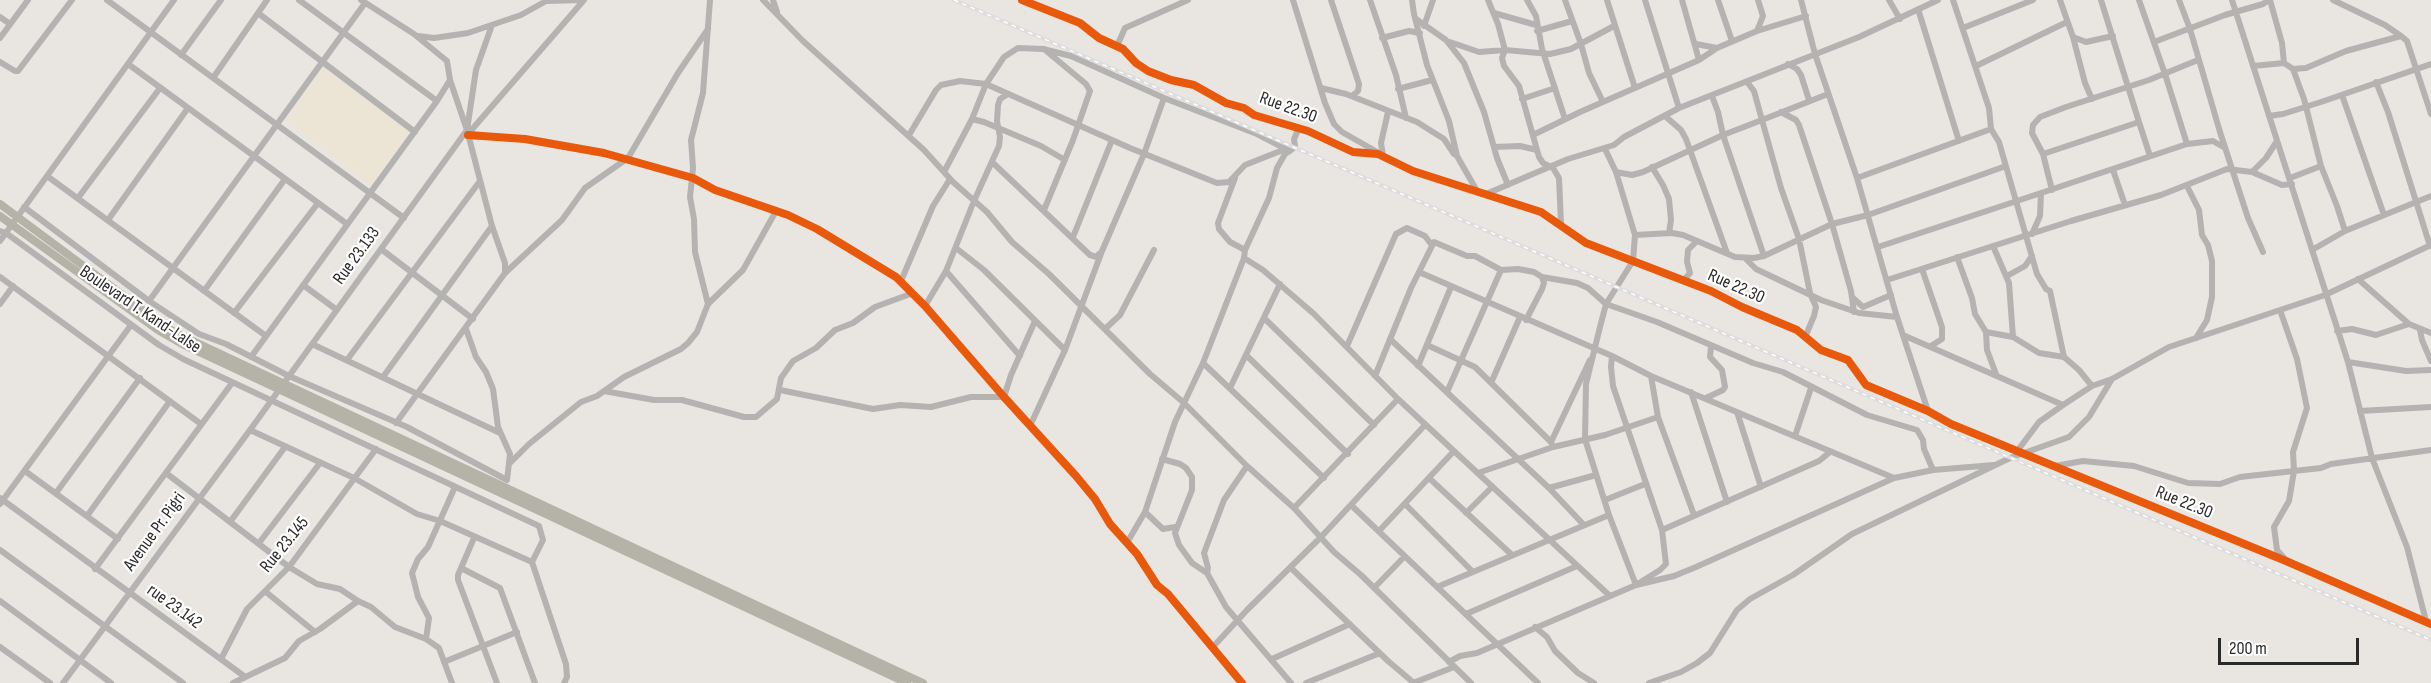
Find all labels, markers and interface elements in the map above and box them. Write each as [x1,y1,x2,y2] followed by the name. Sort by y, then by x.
[1256,88,1320,128] street label: Rue 22.30
[329,223,385,289] street label: Rue 23.133
[75,261,205,359] street label: Boulevard T. Kand-Lalse
[1704,265,1768,309] street label: Rue 22.30
[2152,482,2216,524] street label: Rue 22.30
[119,489,191,575] street label: Avenue Pr. Pigri
[256,513,314,577] street label: Rue 23.145
[142,580,206,634] street label: rue 23.142
[2221,626,2362,664] scale bar
[2229,638,2267,659] text: 200 m

